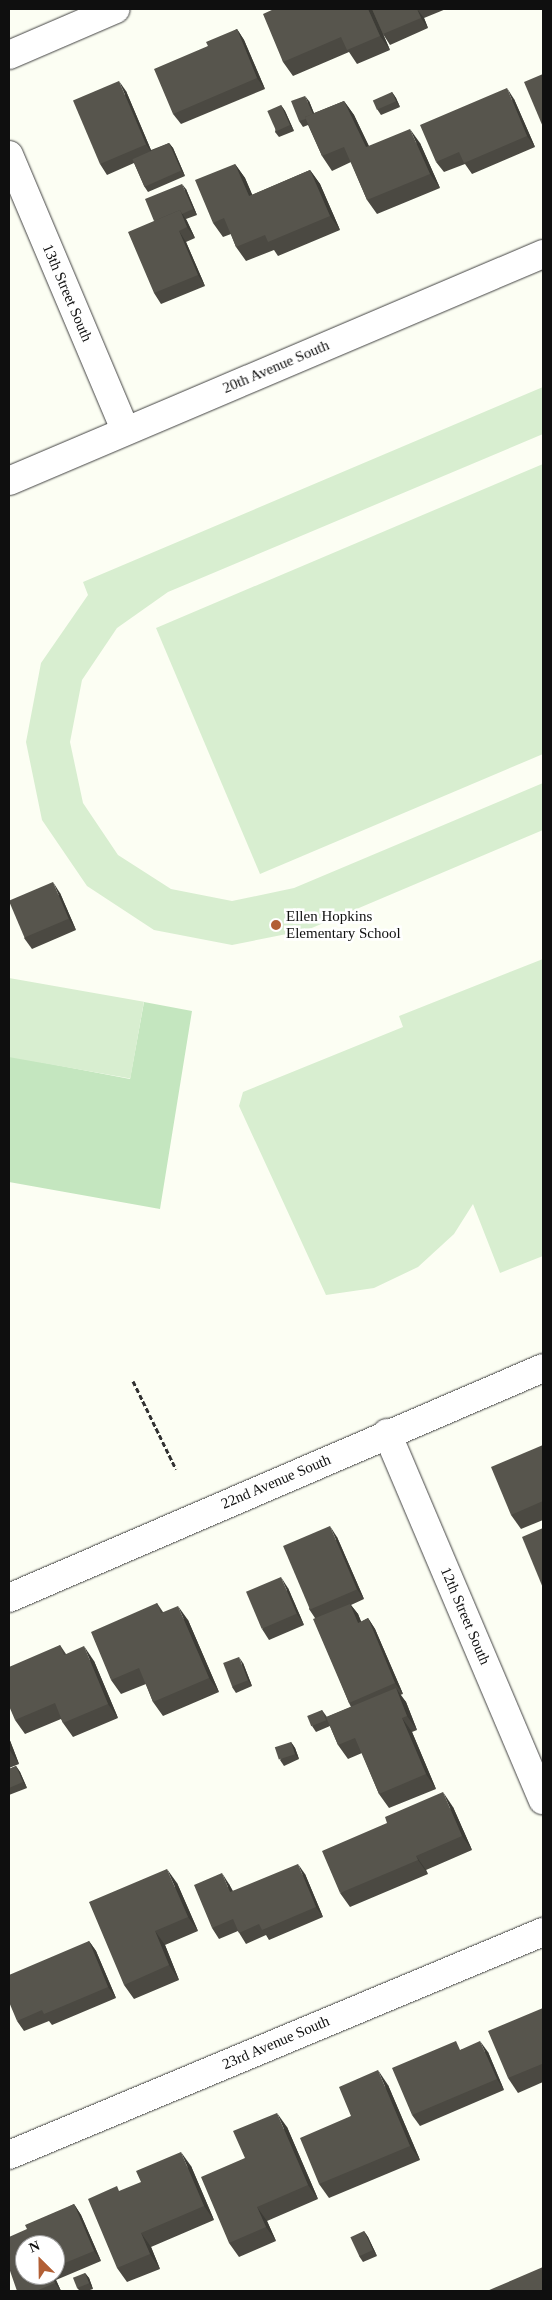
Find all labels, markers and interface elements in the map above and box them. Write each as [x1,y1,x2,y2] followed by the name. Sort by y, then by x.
[38,242,96,344] street label: 13th Street South
[220,336,332,398] street label: 20th Avenue South
[286,907,401,942] place label: Ellen Hopkins Elementary School
[270,919,282,931] marker: Ellen Hopkins Elementary School
[218,1451,334,1513] street label: 22nd Avenue South
[436,1565,494,1667] street label: 12th Street South
[219,2012,333,2074] street label: 23rd Avenue South
[15,2235,65,2285] north arrow
[27,2238,42,2256] text: N

